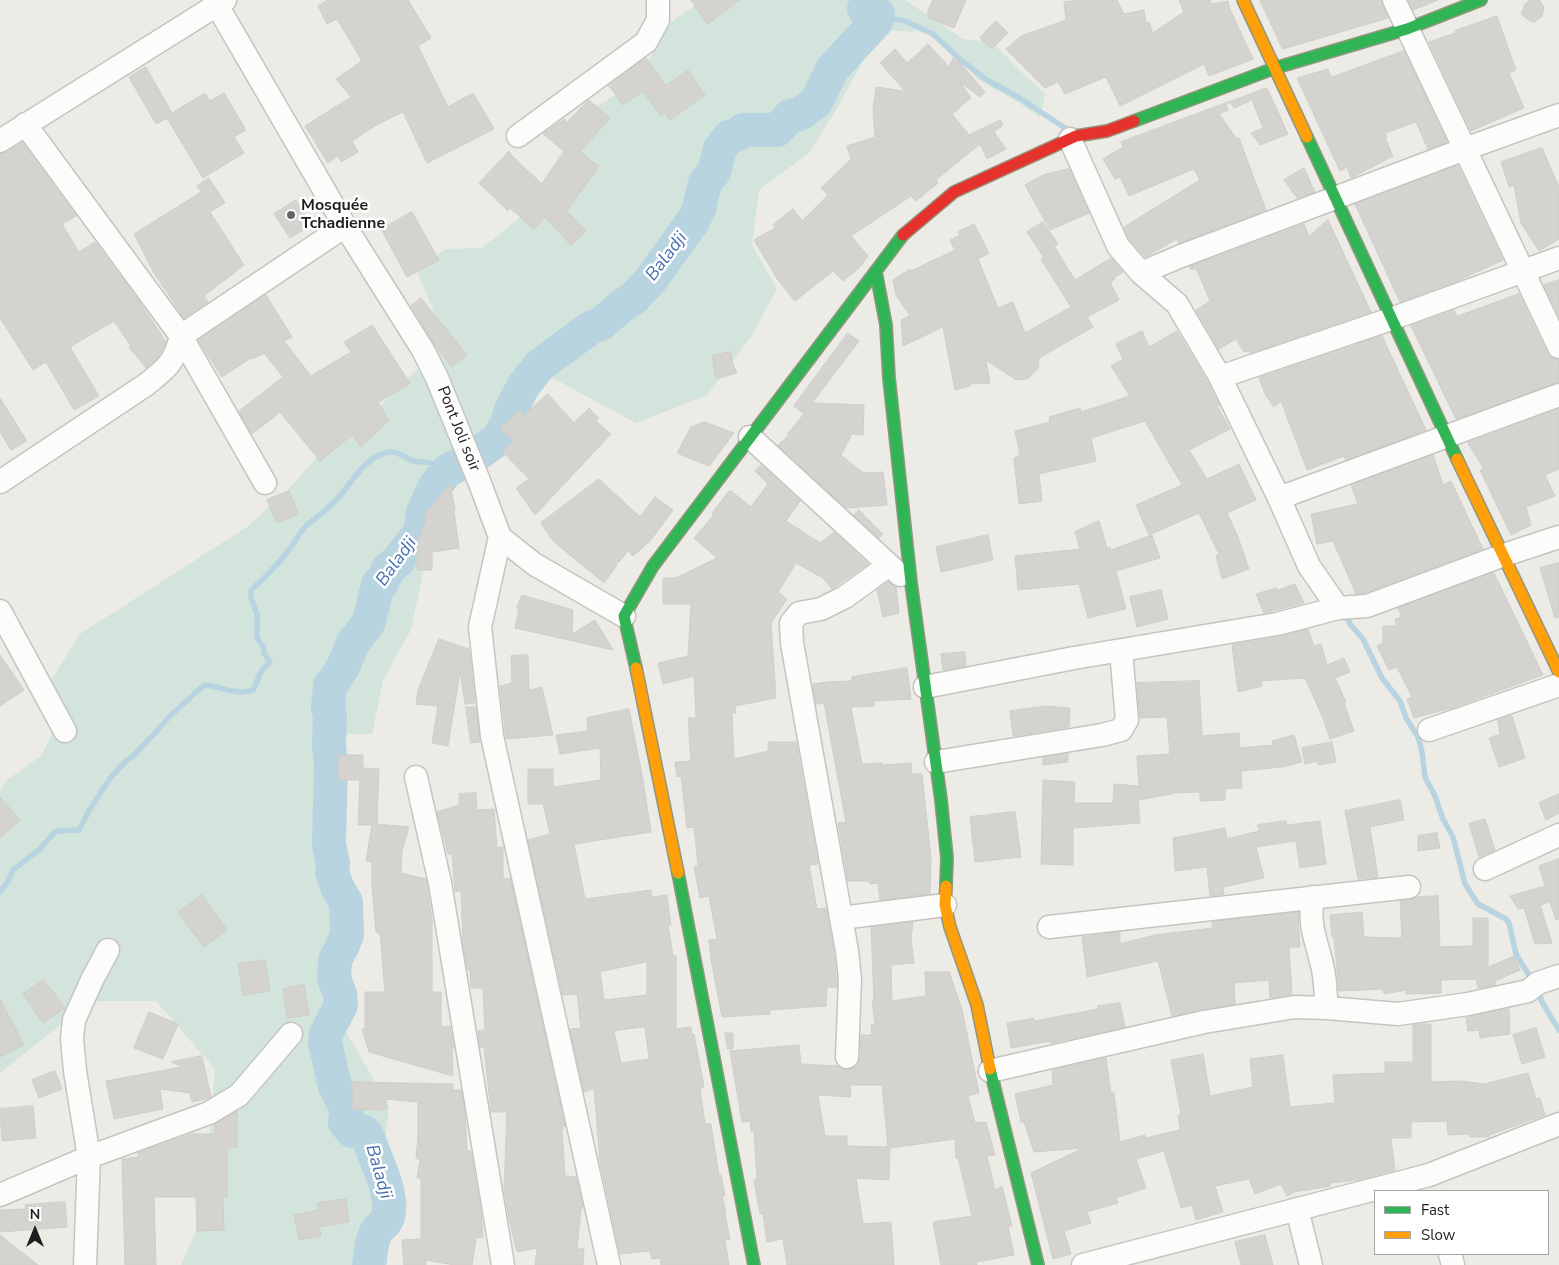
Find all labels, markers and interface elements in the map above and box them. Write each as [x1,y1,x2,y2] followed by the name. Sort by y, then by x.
[301,196,385,234] place label: Mosquée Tchadienne
[285,209,297,221] marker: Mosquée Tchadienne
[642,228,692,286] water label: Baladji
[432,384,484,474] street label: Pont Joli soir
[372,533,422,591] water label: Baladji
[360,1142,396,1202] water label: Baladji
[1374,1190,1549,1255] legend
[1421,1200,1449,1220] text: Fast
[10,1205,60,1255] north arrow
[30,1205,40,1224] text: N
[1421,1225,1455,1245] text: Slow

